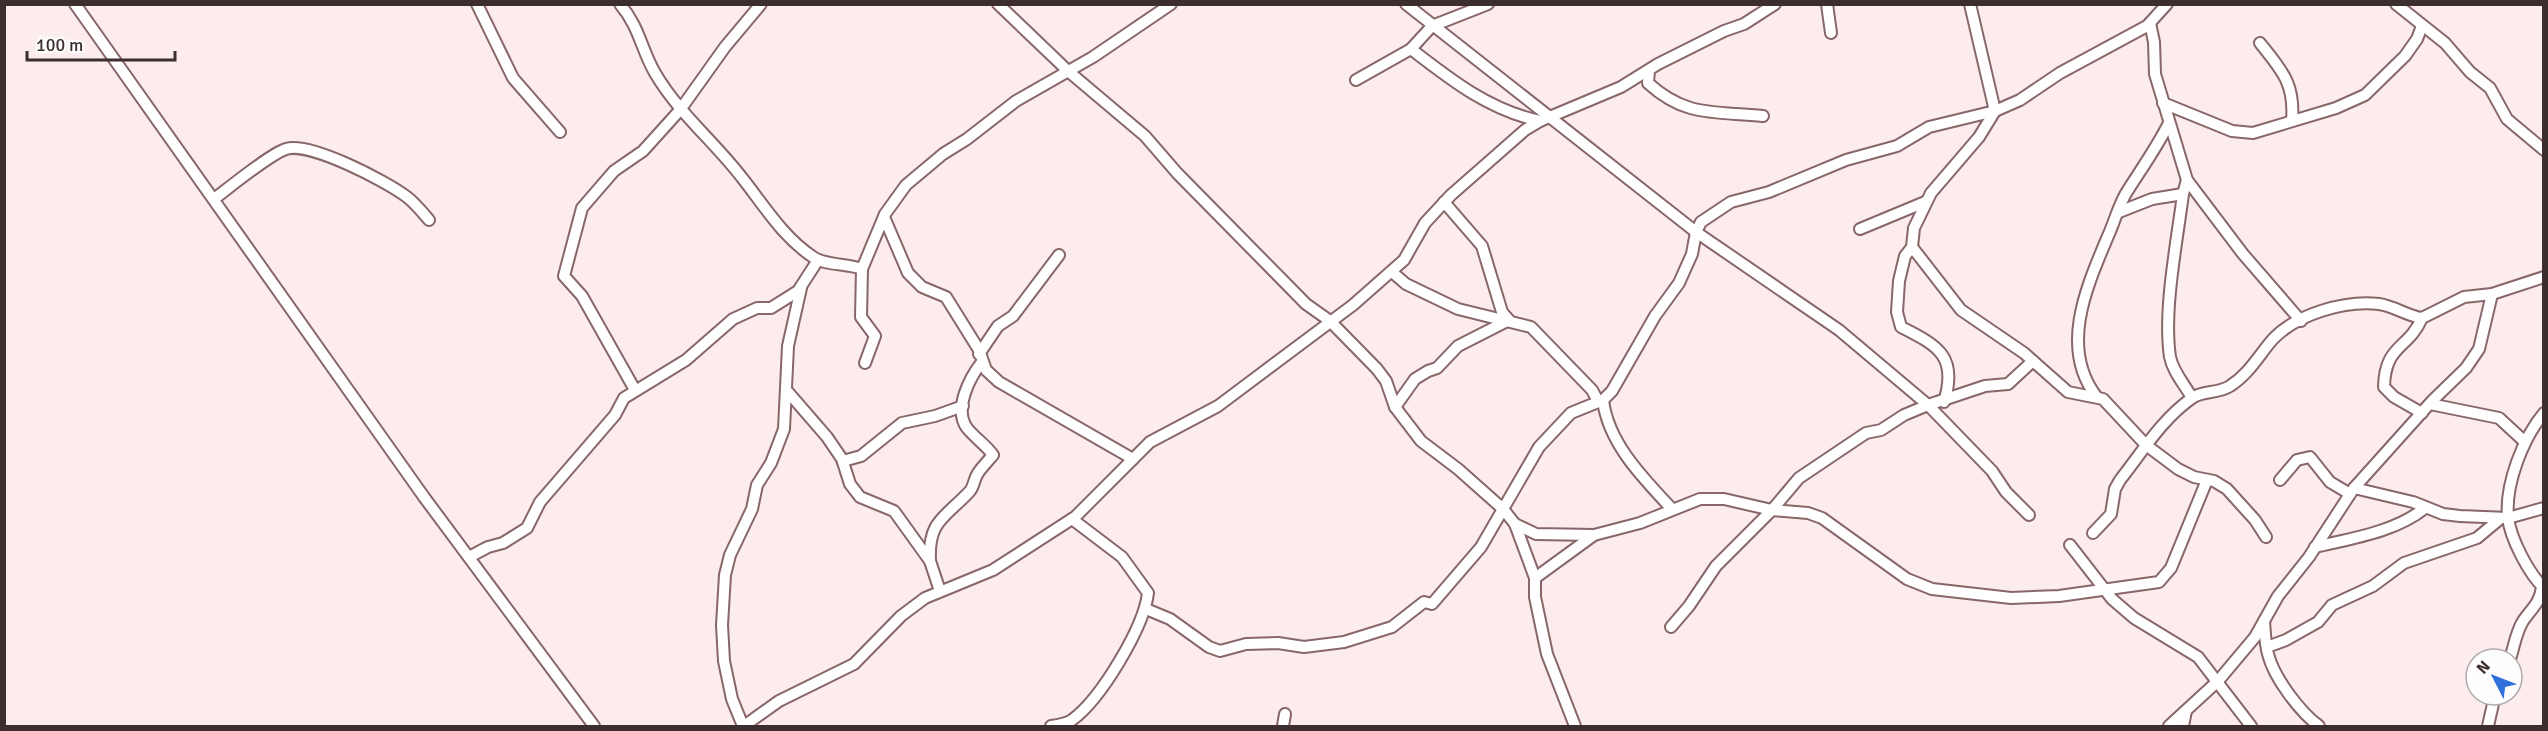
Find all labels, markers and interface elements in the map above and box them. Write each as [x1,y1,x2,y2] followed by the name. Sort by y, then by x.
[27,24,176,62] scale bar
[36,34,83,56] text: 100 m
[2464,647,2524,707] north arrow
[2472,657,2495,678] text: N

